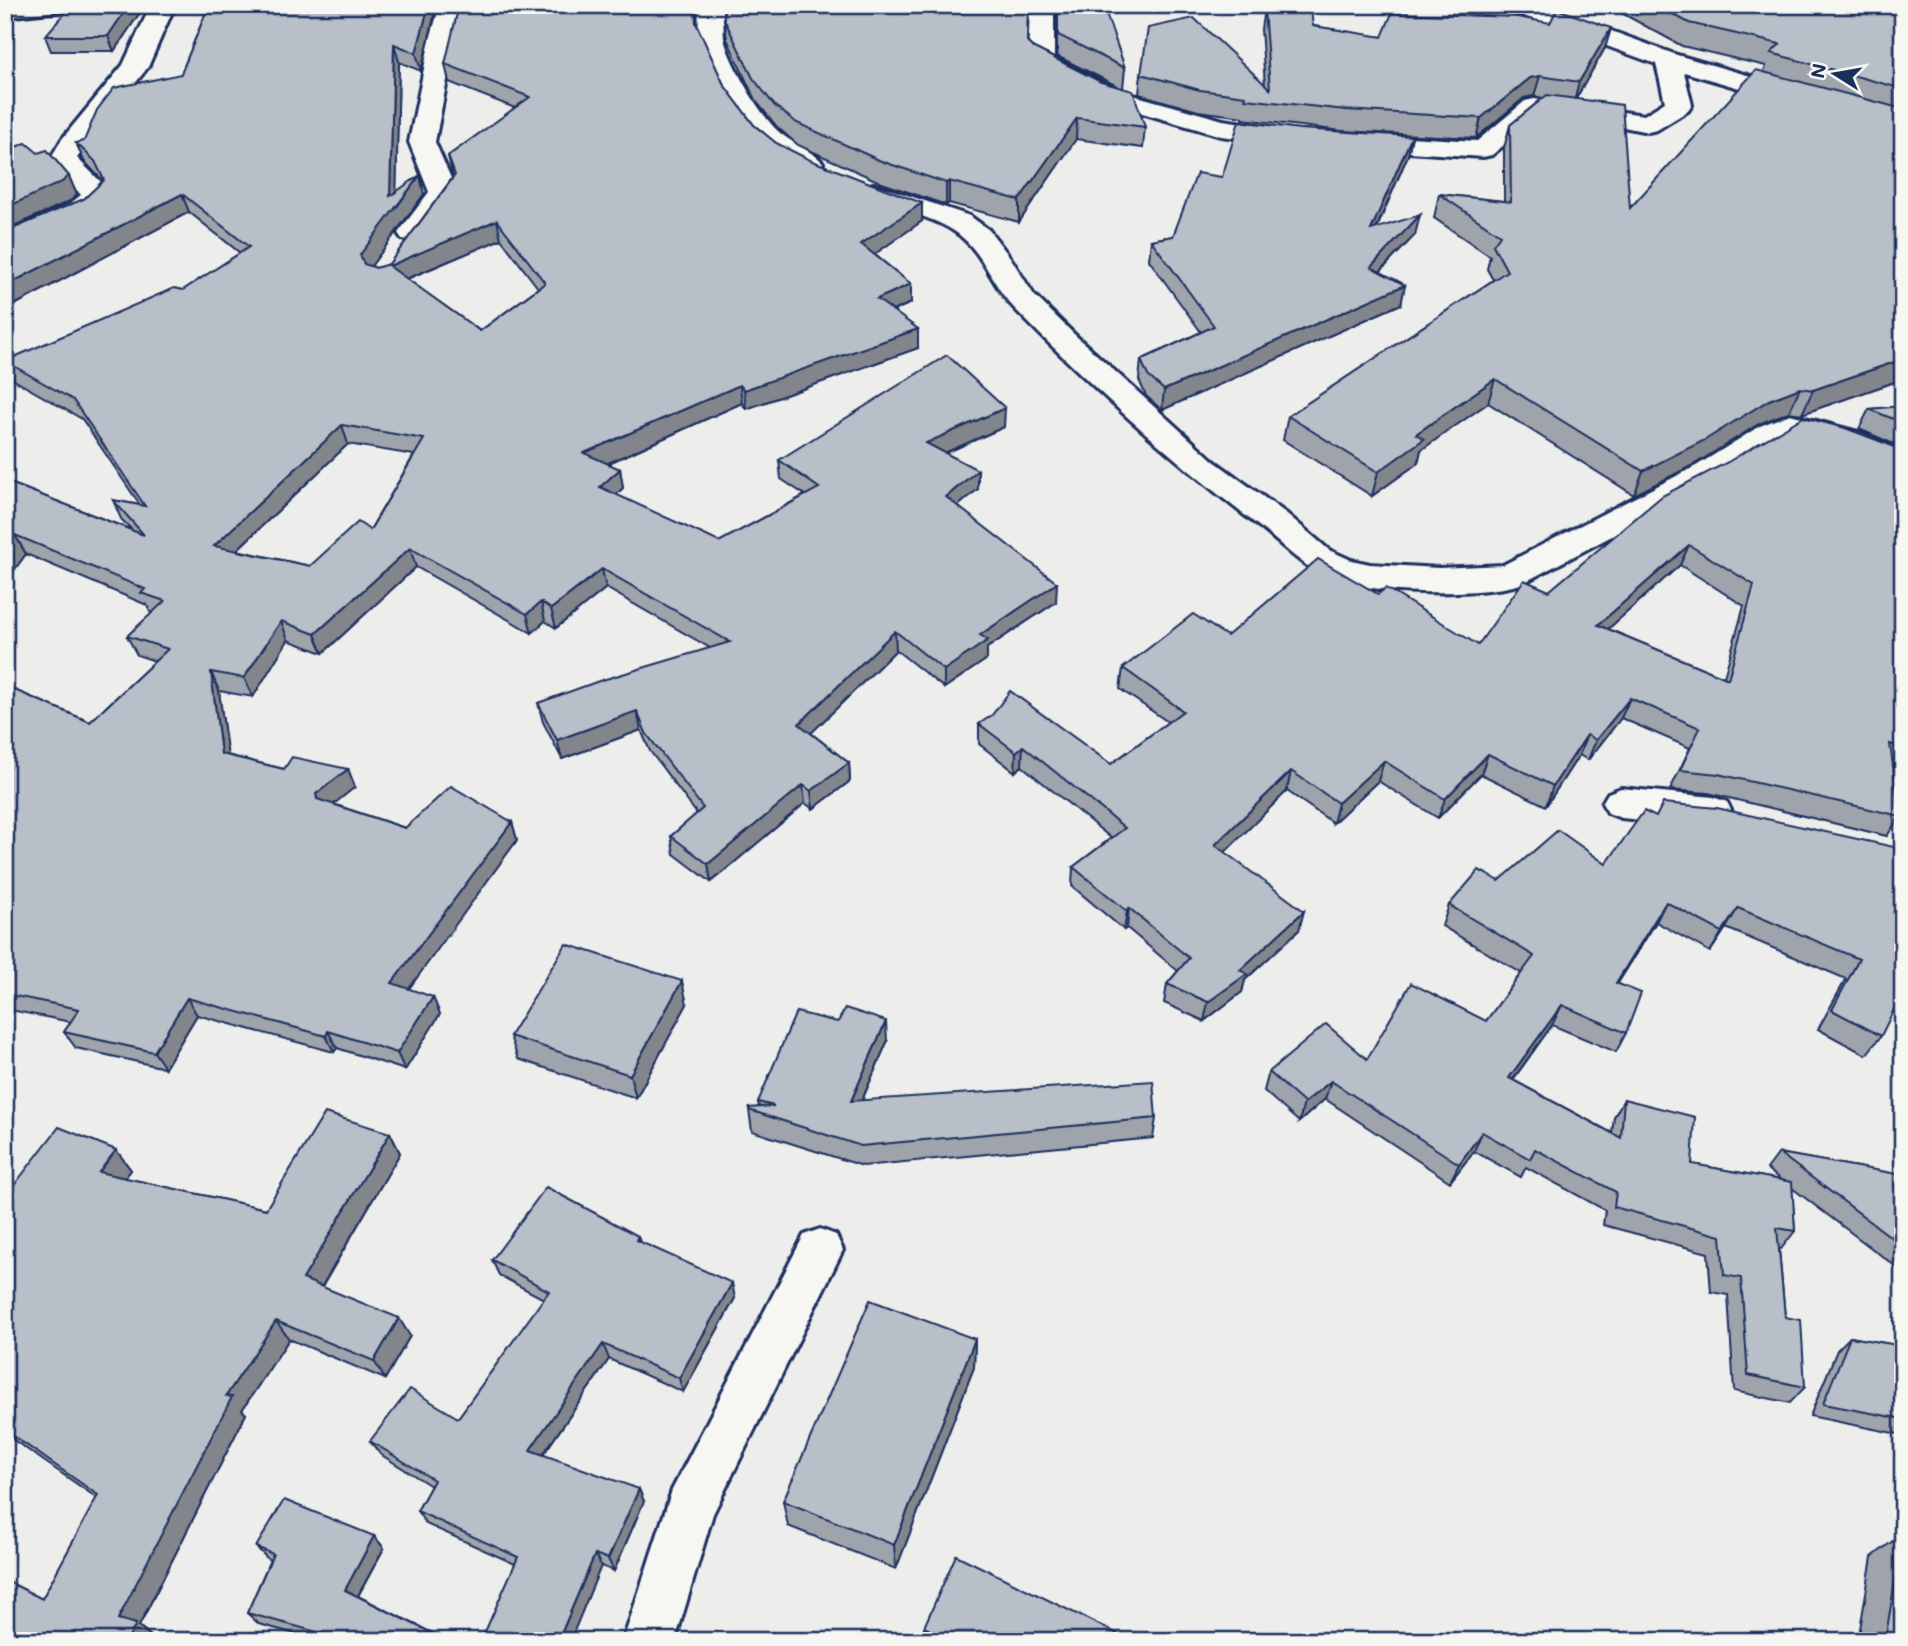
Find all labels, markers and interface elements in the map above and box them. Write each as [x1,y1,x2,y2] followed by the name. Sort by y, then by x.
[1800,38,1870,108] north arrow
[1804,61,1831,80] text: N

